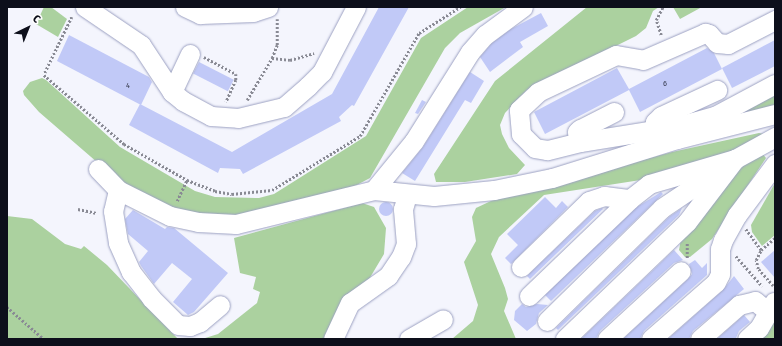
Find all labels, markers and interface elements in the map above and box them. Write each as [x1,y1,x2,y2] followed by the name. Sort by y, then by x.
[8,8,48,48] north arrow
[30,12,43,26] text: С
[663,79,667,89] house number: 6
[126,81,130,91] house number: 4

